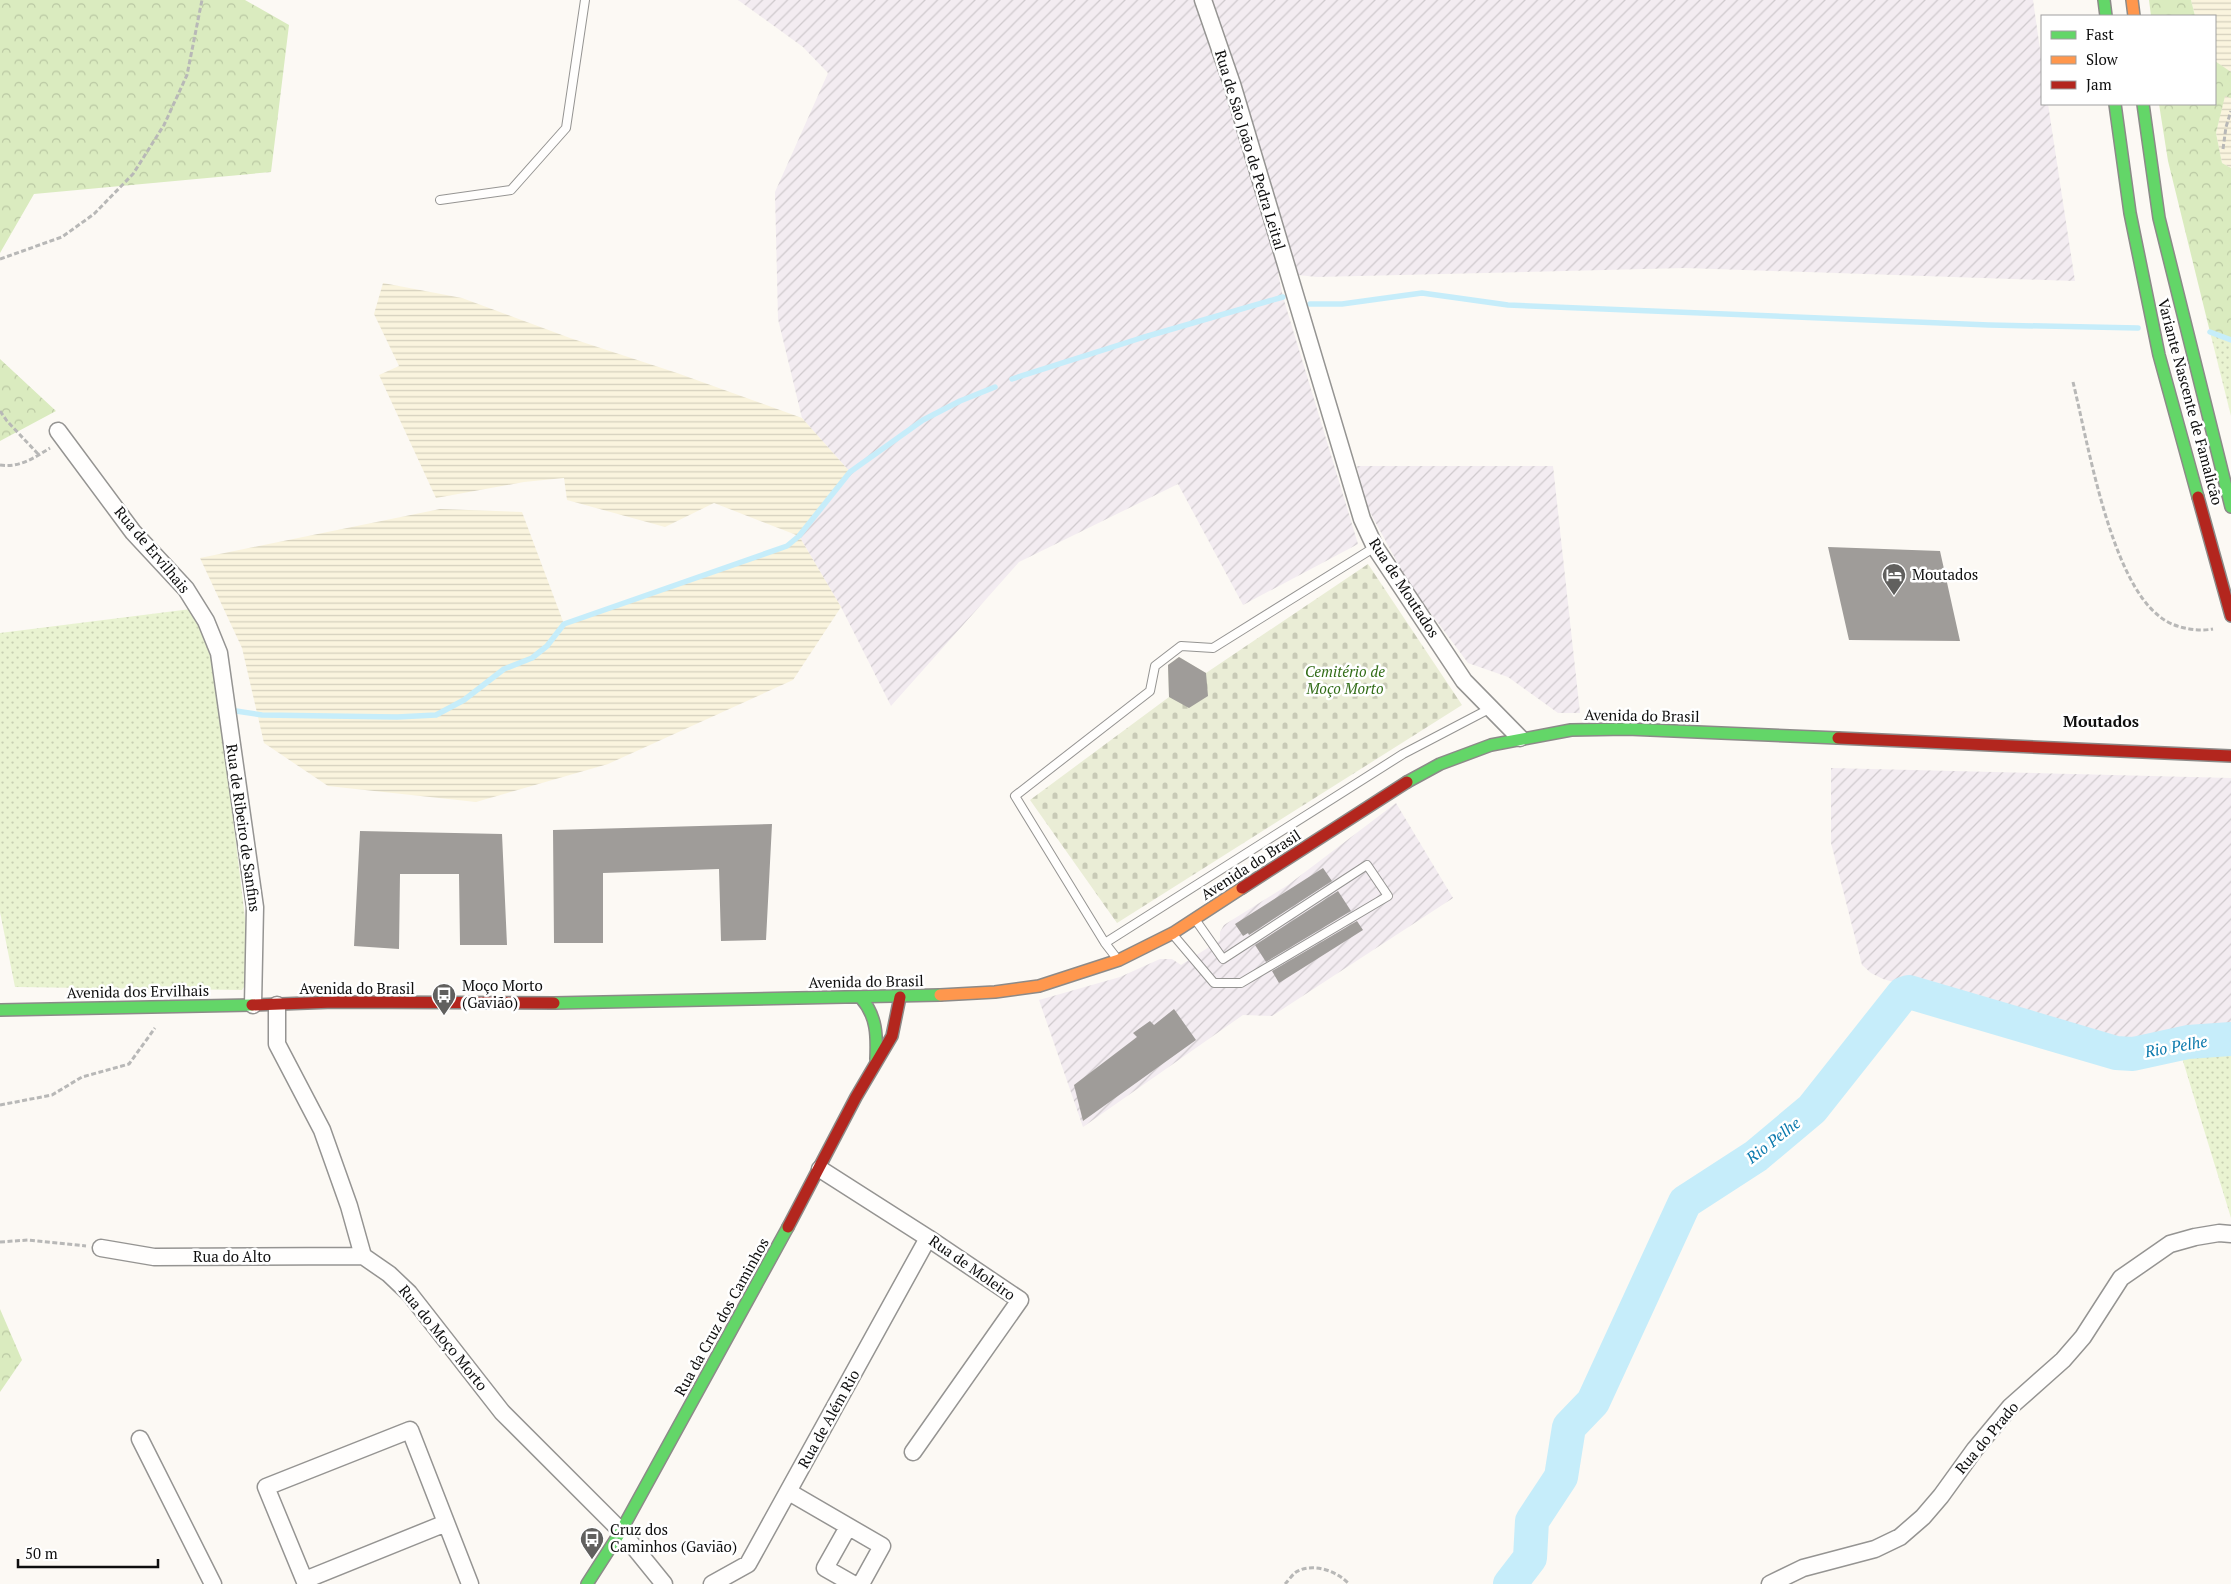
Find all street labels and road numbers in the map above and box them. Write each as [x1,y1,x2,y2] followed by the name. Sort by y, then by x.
[1211,47,1291,252] street label: Rua de São João de Pedra Leital
[2154,296,2228,507] street label: Variante Nascente de Famalicão
[111,502,195,597] street label: Rua de Ervilhais
[1365,534,1445,641] street label: Rua de Moutados
[1584,704,1700,726] street label: Avenida do Brasil
[222,743,266,913] street label: Rua de Ribeiro de Sanfins
[1197,824,1304,904] street label: Avenida do Brasil
[808,970,924,992] street label: Avenida do Brasil
[299,978,415,998] street label: Avenida do Brasil
[67,980,209,1002] street label: Avenida dos Ervilhais
[926,1230,1020,1304] street label: Rua de Moleiro
[669,1234,773,1399] street label: Rua da Cruz dos Caminhos
[193,1246,271,1266] street label: Rua do Alto
[395,1280,493,1394] street label: Rua do Moço Morto
[793,1366,864,1471] street label: Rua de Além Rio
[1950,1397,2022,1478] street label: Rua do Prado

